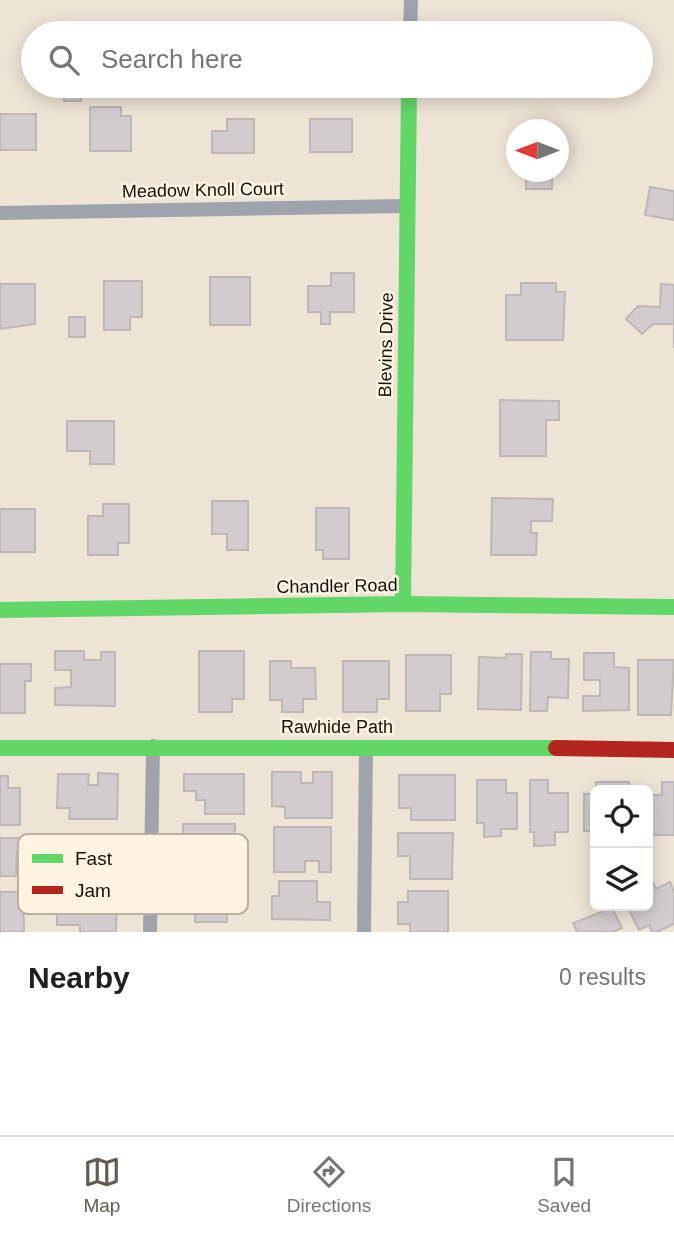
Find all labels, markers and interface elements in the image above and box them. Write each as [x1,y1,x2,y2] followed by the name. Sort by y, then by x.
[21,21,653,98] search box
[45,41,83,79] icon: search
[101,44,243,74] text: Search here
[506,119,569,182] north arrow
[122,179,284,201] street label: Meadow Knoll Court
[375,292,397,398] street label: Blevins Drive
[276,575,398,597] street label: Chandler Road
[281,717,393,737] street label: Rawhide Path
[590,785,653,911] map controls
[590,785,653,848] button: locate
[18,834,248,914] legend
[75,848,113,869] text: Fast
[590,848,653,911] button: layers
[75,880,111,901] text: Jam
[28,961,130,994] text: Nearby
[559,964,646,990] text: 0 results
[83,1153,121,1217] tab: Map
[287,1153,371,1217] tab: Directions
[537,1153,591,1217] tab: Saved

